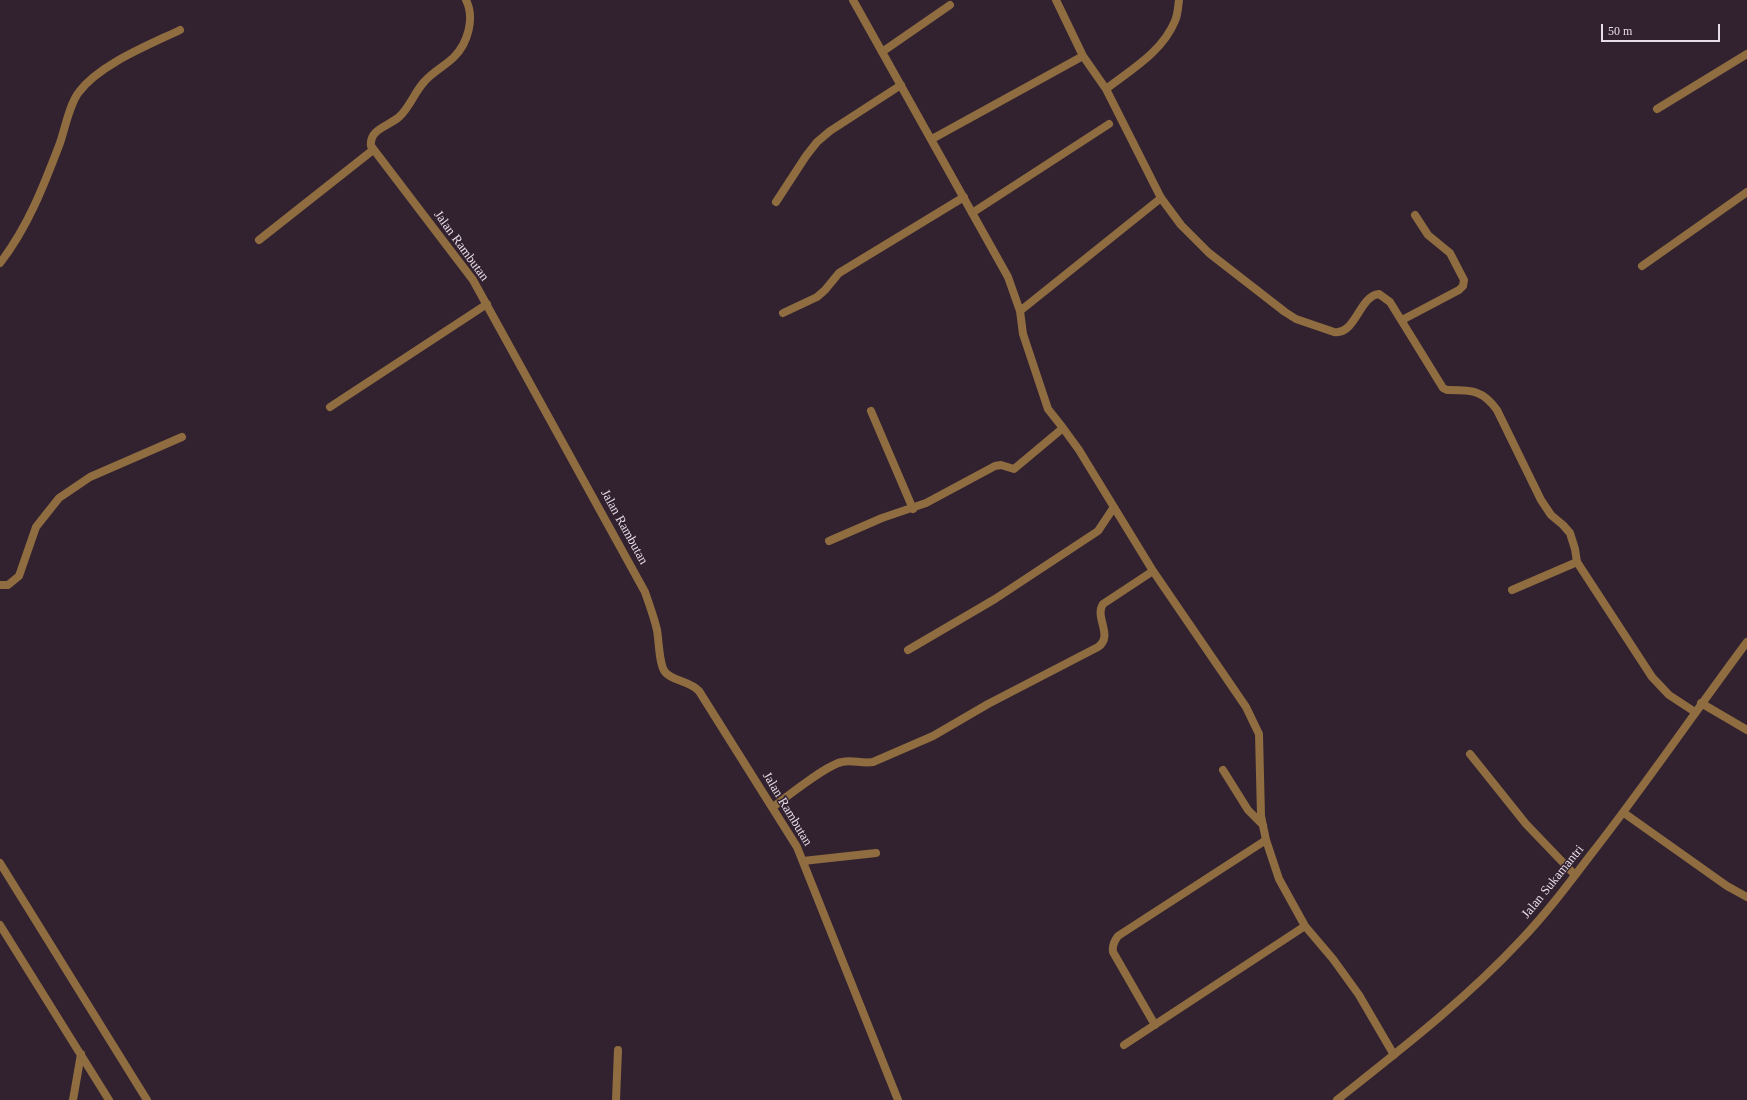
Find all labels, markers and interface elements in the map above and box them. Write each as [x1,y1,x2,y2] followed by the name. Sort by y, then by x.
[1603,16,1722,42] scale bar
[1608,24,1632,38] text: 50 m
[430,208,492,284] street label: Jalan Rambutan
[597,487,651,567] street label: Jalan Rambutan
[759,769,815,849] street label: Jalan Rambutan
[1519,842,1587,922] street label: Jalan Sukamantri

